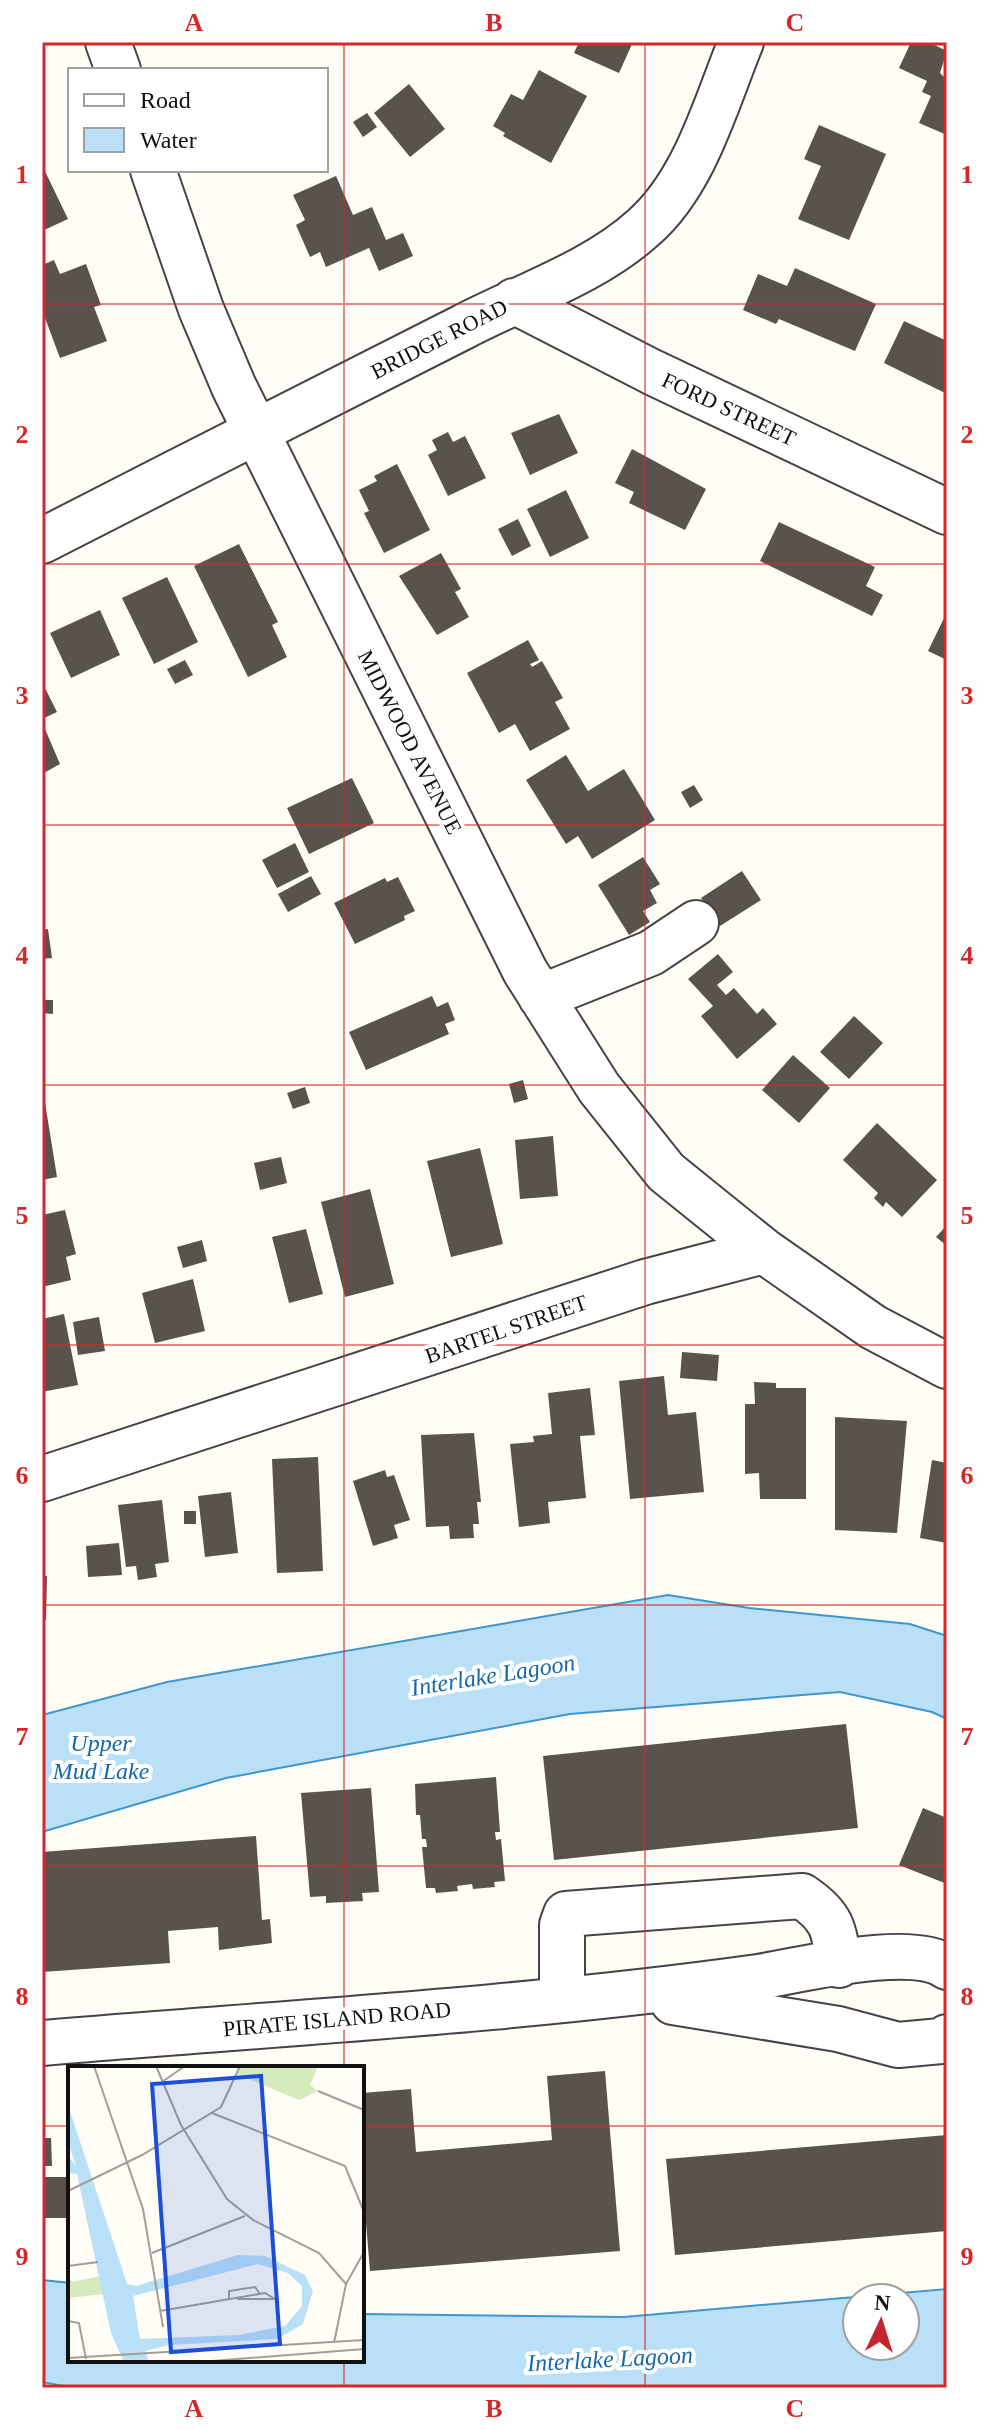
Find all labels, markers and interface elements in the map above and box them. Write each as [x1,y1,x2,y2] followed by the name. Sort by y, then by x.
[185,8,204,37] text: A
[485,8,503,37] text: B
[786,8,804,37] text: C
[68,68,328,172] legend
[140,87,191,113] text: Road
[140,127,197,153] text: Water
[16,160,29,189] text: 1
[961,160,974,189] text: 1
[367,294,511,384] street label: BRIDGE ROAD
[658,367,800,451] street label: FORD STREET
[16,420,29,449] text: 2
[961,420,974,449] text: 2
[353,646,467,838] street label: MIDWOOD AVENUE
[16,681,29,710] text: 3
[961,681,974,710] text: 3
[16,941,29,970] text: 4
[961,941,974,970] text: 4
[16,1201,29,1230] text: 5
[961,1201,974,1230] text: 5
[422,1289,591,1368] street label: BARTEL STREET
[16,1461,29,1490] text: 6
[961,1461,974,1490] text: 6
[408,1649,577,1701] water label: Interlake Lagoon
[16,1722,29,1751] text: 7
[961,1722,974,1751] text: 7
[52,1730,150,1784] water label: Upper Mud Lake
[16,1982,29,2011] text: 8
[961,1982,974,2011] text: 8
[222,1997,452,2041] street label: PIRATE ISLAND ROAD
[68,2066,364,2362] inset map
[16,2242,29,2271] text: 9
[961,2242,974,2271] text: 9
[841,2282,921,2362] north arrow
[874,2290,891,2316] text: N
[525,2342,694,2376] water label: Interlake Lagoon
[185,2394,204,2423] text: A
[485,2394,503,2423] text: B
[786,2394,804,2423] text: C

